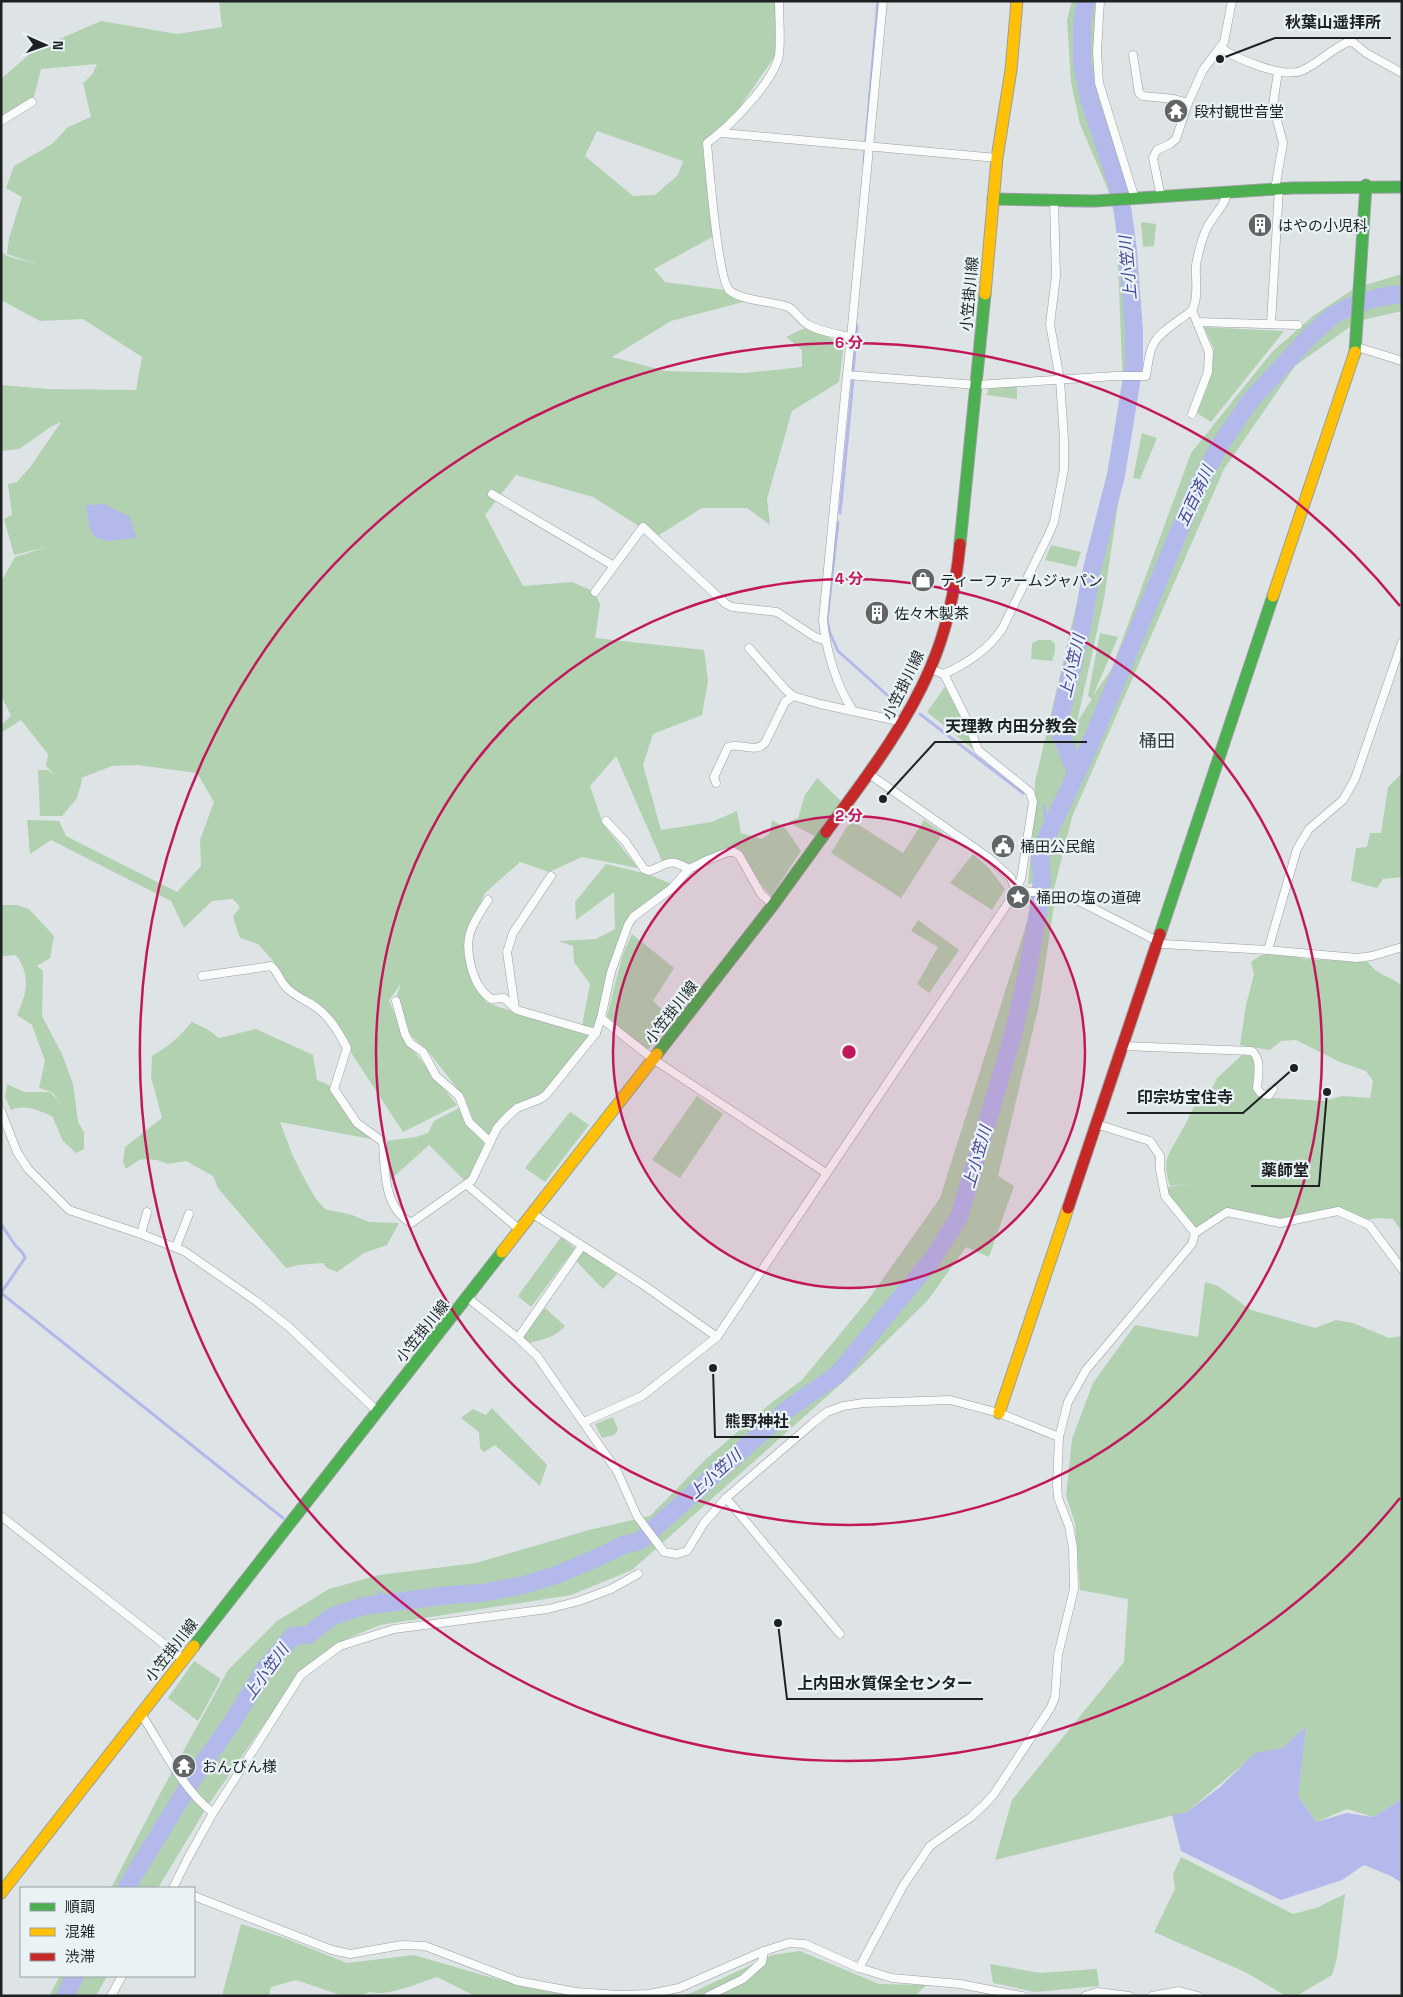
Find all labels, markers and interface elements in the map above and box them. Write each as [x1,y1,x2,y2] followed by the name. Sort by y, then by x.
[1275,7,1391,38] callout: 秋葉山遥拝所
[1285,12,1381,33] text: 秋葉山遥拝所
[20,20,70,70] north arrow
[49,40,67,50] text: N
[1163,98,1189,124] temple icon: 段村観世音堂
[1194,102,1284,121] place label: 段村観世音堂
[1247,212,1273,238] building icon: はやの小児科
[1278,216,1368,235] place label: はやの小児科
[1115,233,1141,301] water label: 上小笠川
[956,256,982,332] street label: 小笠掛川線
[835,333,863,352] text: 6 分
[1172,461,1219,529] water label: 五百済川
[910,567,936,593] shop icon: ティーファームジャパン
[835,569,863,588] text: 4 分
[940,571,1103,590] place label: ティーファームジャパン
[864,600,890,626] building icon: 佐々木製茶
[894,604,969,623] place label: 佐々木製茶
[1055,631,1090,700] water label: 上小笠川
[878,647,928,723] street label: 小笠掛川線
[935,711,1087,742] callout: 天理教 内田分教会
[945,716,1077,737] text: 天理教 内田分教会
[1139,729,1175,752] district label: 桶田
[835,806,863,825] text: 2 分
[990,833,1016,859] public building icon: 桶田公民館
[1020,837,1095,856] place label: 桶田公民館
[1005,884,1031,910] place icon: 桶田の塩の道碑
[1036,888,1141,907] place label: 桶田の塩の道碑
[640,977,702,1047] street label: 小笠掛川線
[840,1043,858,1061] centre of rings
[1127,1082,1243,1113] callout: 印宗坊宝住寺
[1137,1087,1233,1108] text: 印宗坊宝住寺
[958,1121,996,1191] water label: 上小笠川
[1251,1155,1319,1186] callout: 薬師堂
[1261,1160,1309,1181] text: 薬師堂
[391,1296,453,1366] street label: 小笠掛川線
[715,1406,799,1437] callout: 熊野神社
[725,1411,789,1432] text: 熊野神社
[684,1443,747,1503] water label: 上小笠川
[140,1615,202,1685] street label: 小笠掛川線
[239,1638,294,1704] water label: 上小笠川
[787,1668,983,1699] callout: 上内田水質保全センター
[797,1673,973,1694] text: 上内田水質保全センター
[171,1753,197,1779] temple icon: おんびん様
[202,1757,277,1776] place label: おんびん様
[20,1887,195,1977] legend
[65,1897,95,1916] text: 順調
[65,1922,95,1941] text: 混雑
[65,1947,95,1966] text: 渋滞

